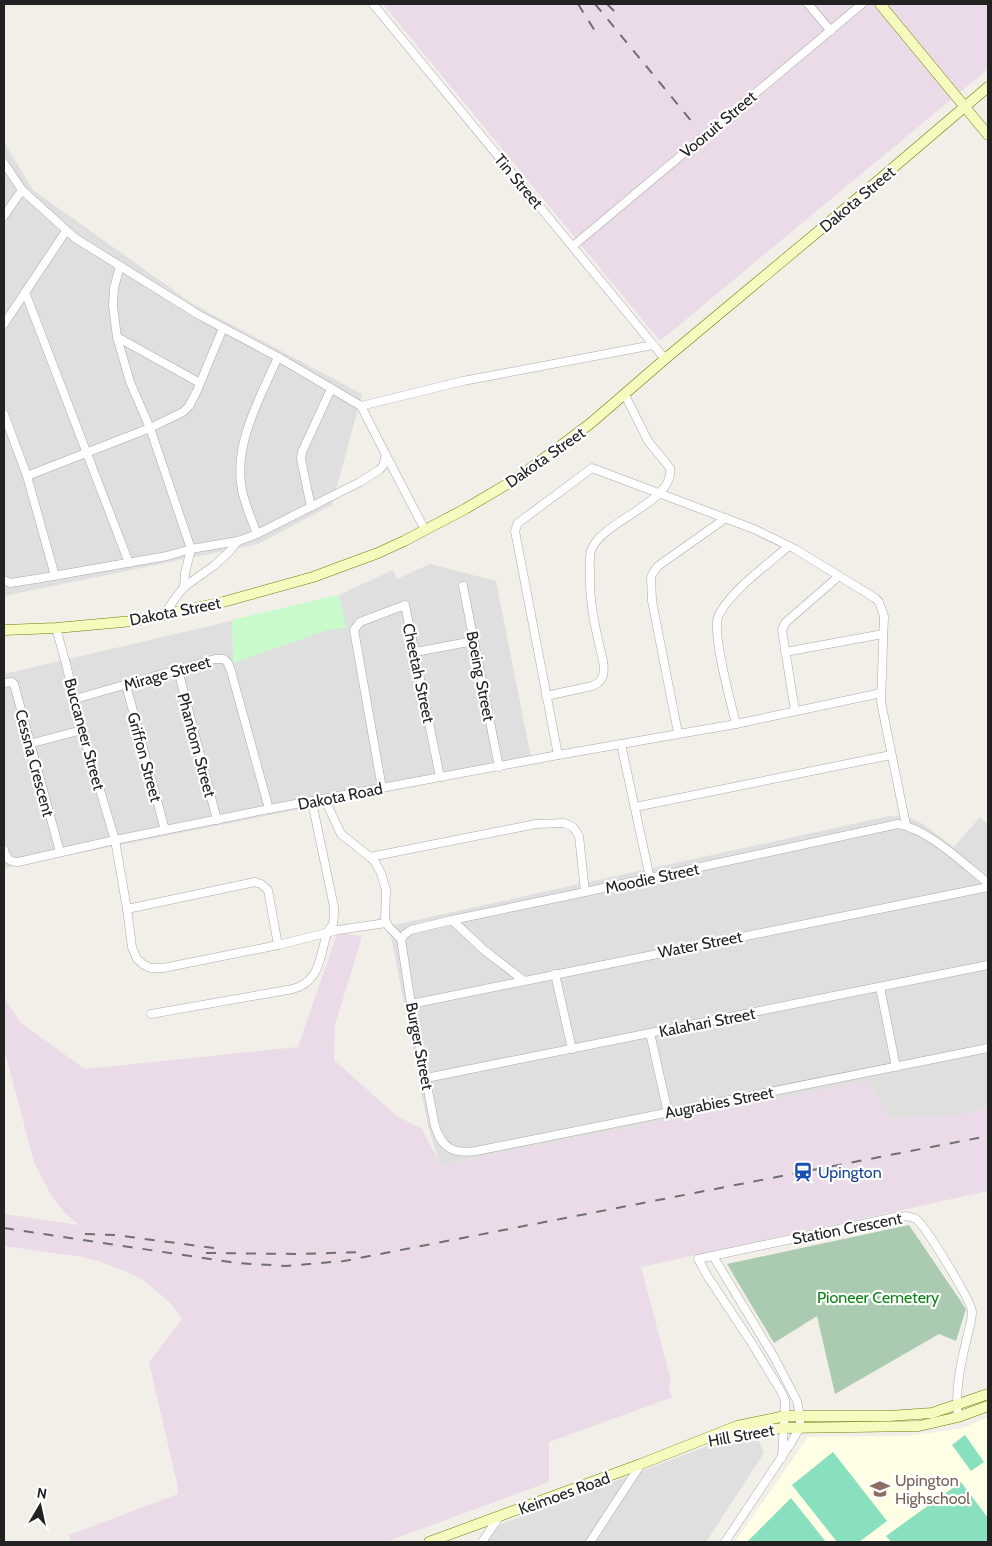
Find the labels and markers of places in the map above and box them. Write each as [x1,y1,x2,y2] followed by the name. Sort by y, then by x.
[792,1161,814,1183] station icon: Upington
[818,1163,882,1182] place label: Upington
[895,1471,970,1508] place label: Upington Highschool
[869,1478,891,1500] school or university icon: Upington Highschool

